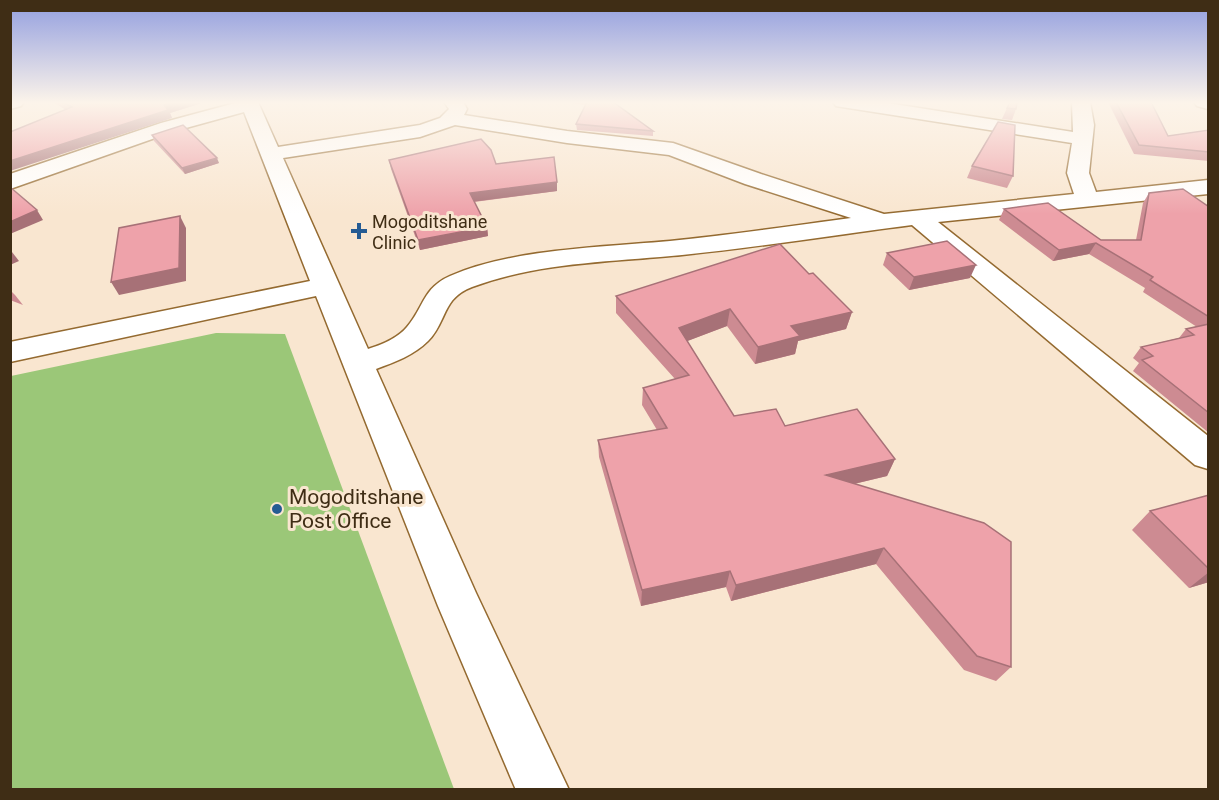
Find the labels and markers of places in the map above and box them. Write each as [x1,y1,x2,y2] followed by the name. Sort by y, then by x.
[372,211,487,253] place label: Mogoditshane Clinic
[350,222,368,240] marker: Mogoditshane Clinic
[289,485,423,533] place label: Mogoditshane Post Office
[270,502,284,516] marker: Mogoditshane Post Office

